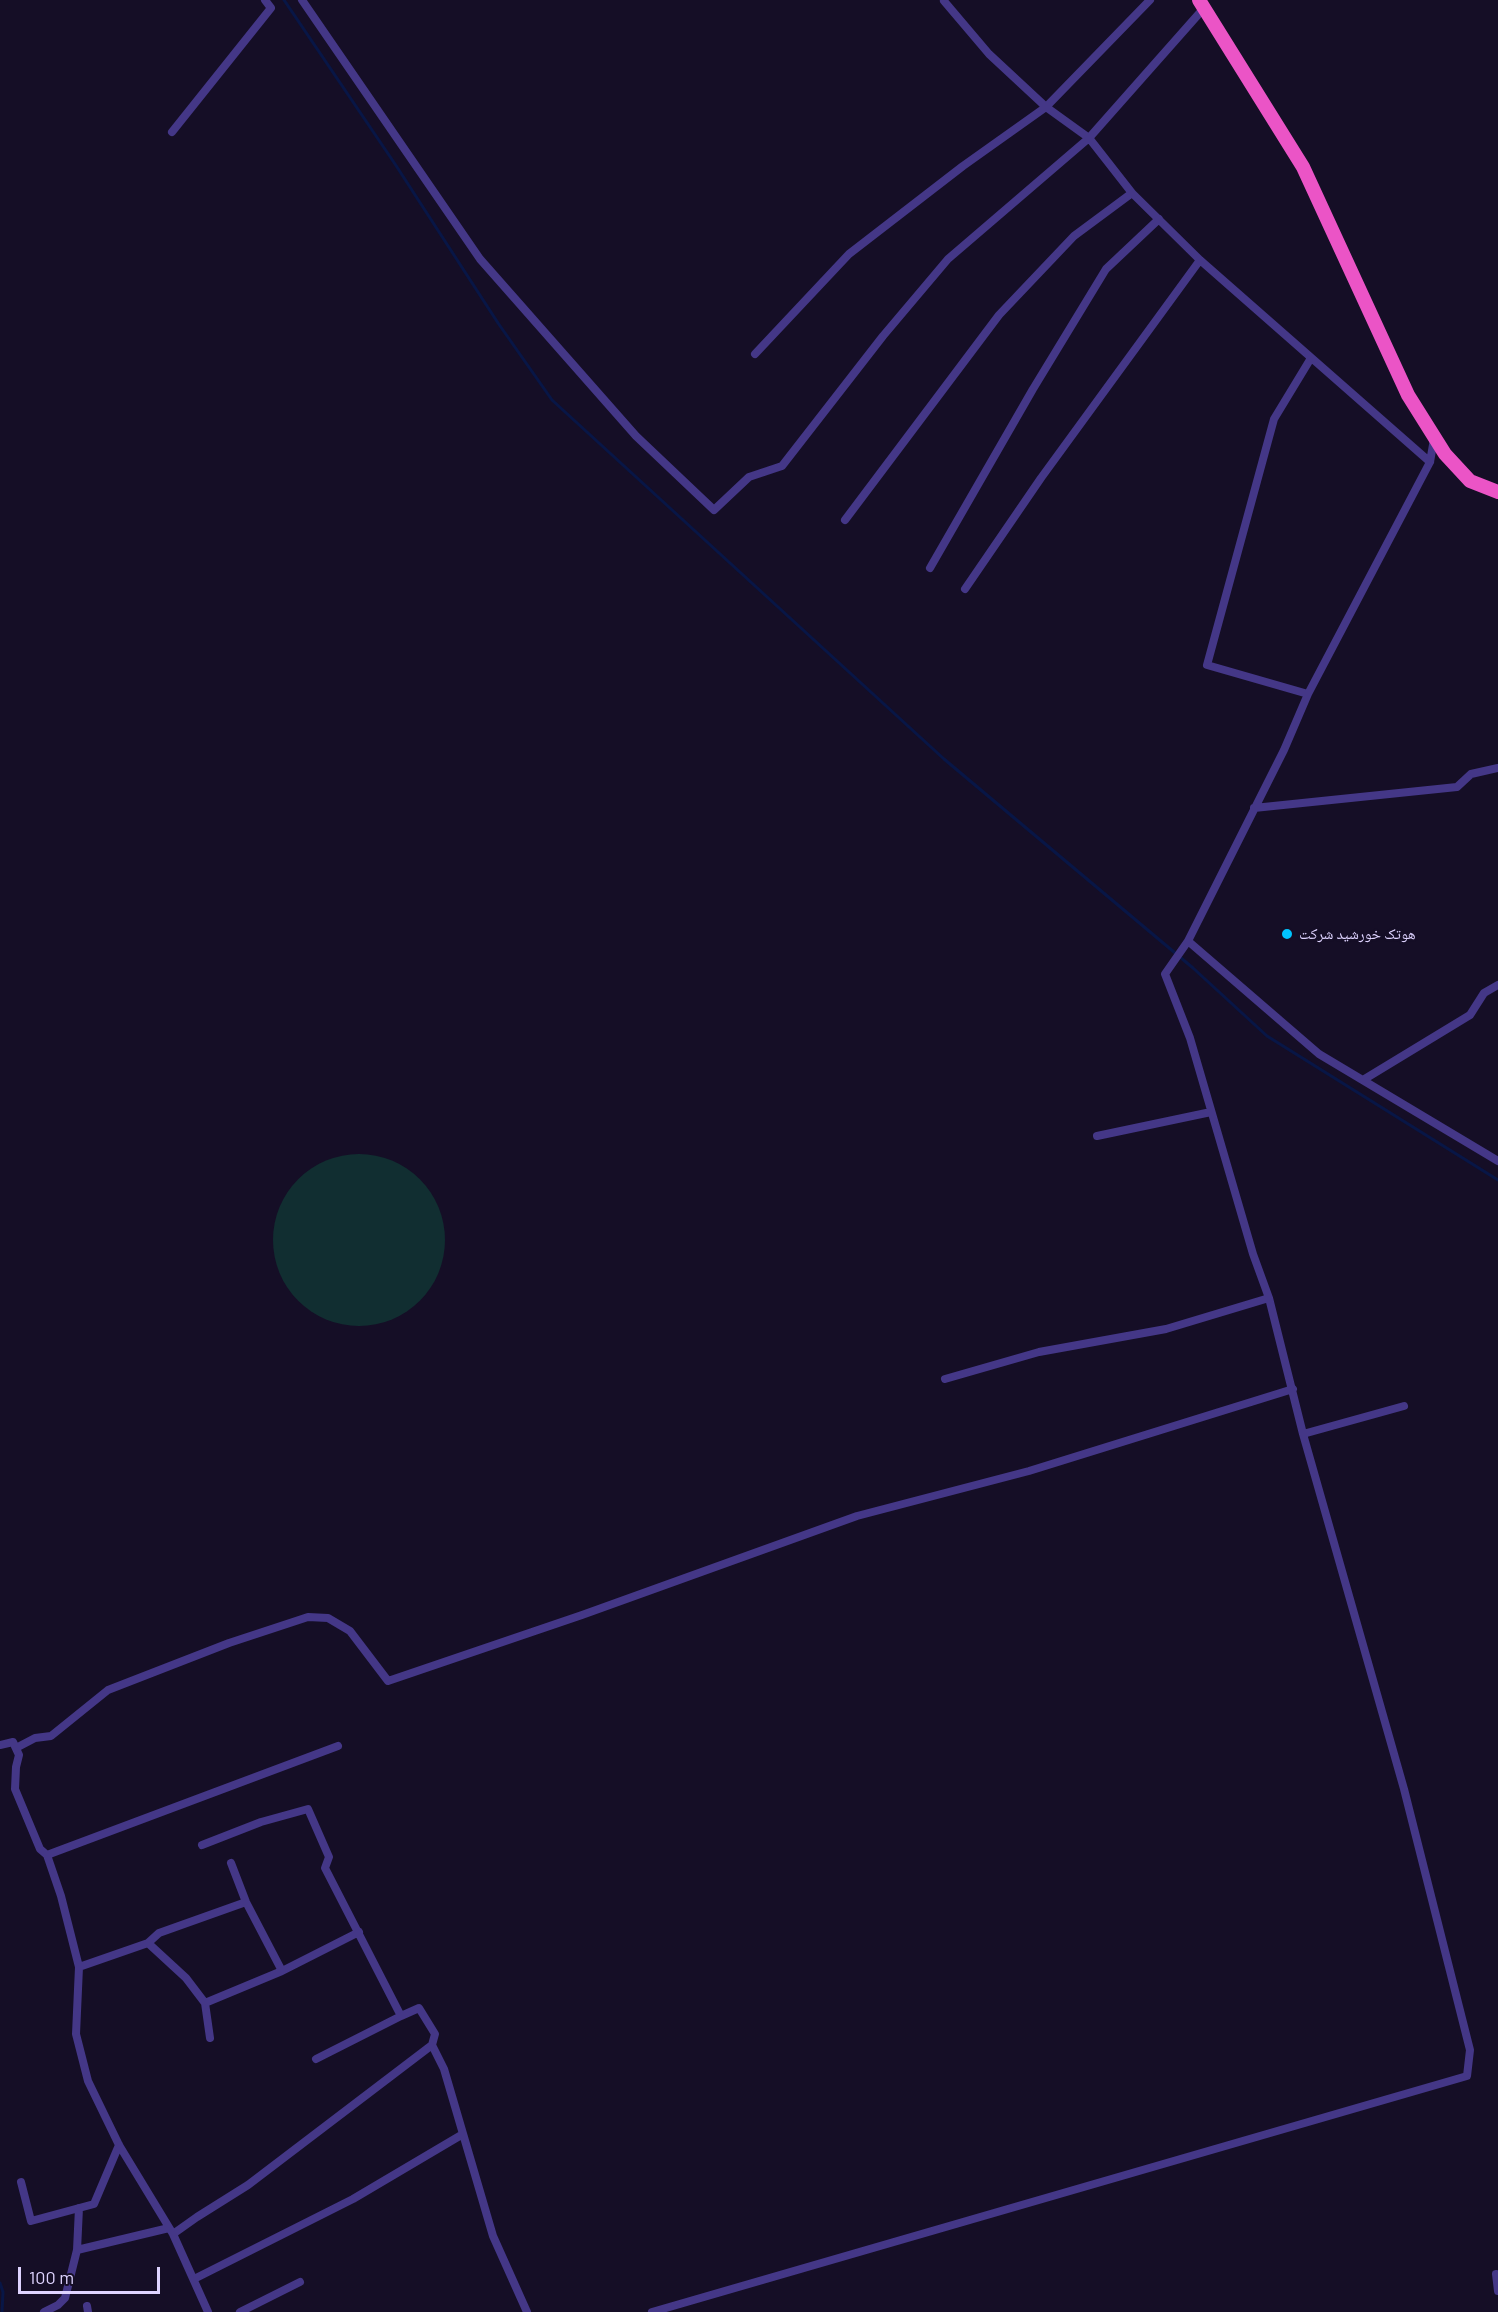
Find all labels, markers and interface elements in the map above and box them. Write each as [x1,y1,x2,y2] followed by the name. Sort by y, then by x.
[1299,925,1416,943] place label: هوتک خورشید شرکت
[1280,927,1294,941] marker: هوتک خورشید شرکت
[21,2255,164,2293] scale bar
[29,2266,74,2288] text: 100 m

